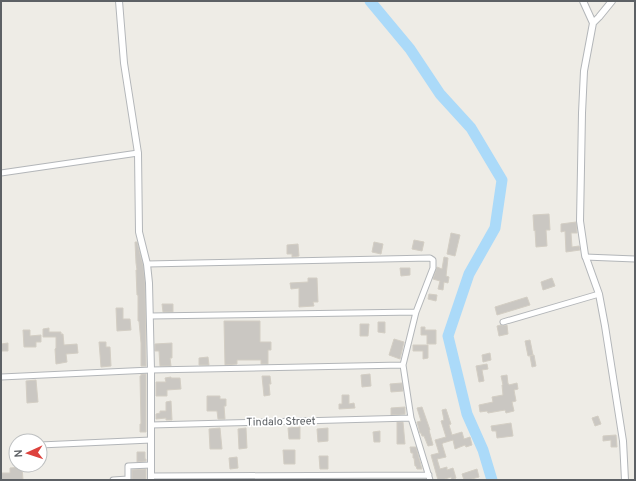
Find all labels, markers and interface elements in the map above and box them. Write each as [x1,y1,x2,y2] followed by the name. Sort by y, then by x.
[246,414,316,430] street label: Tindalo Street
[8,433,48,473] north arrow
[12,449,26,458] text: N

